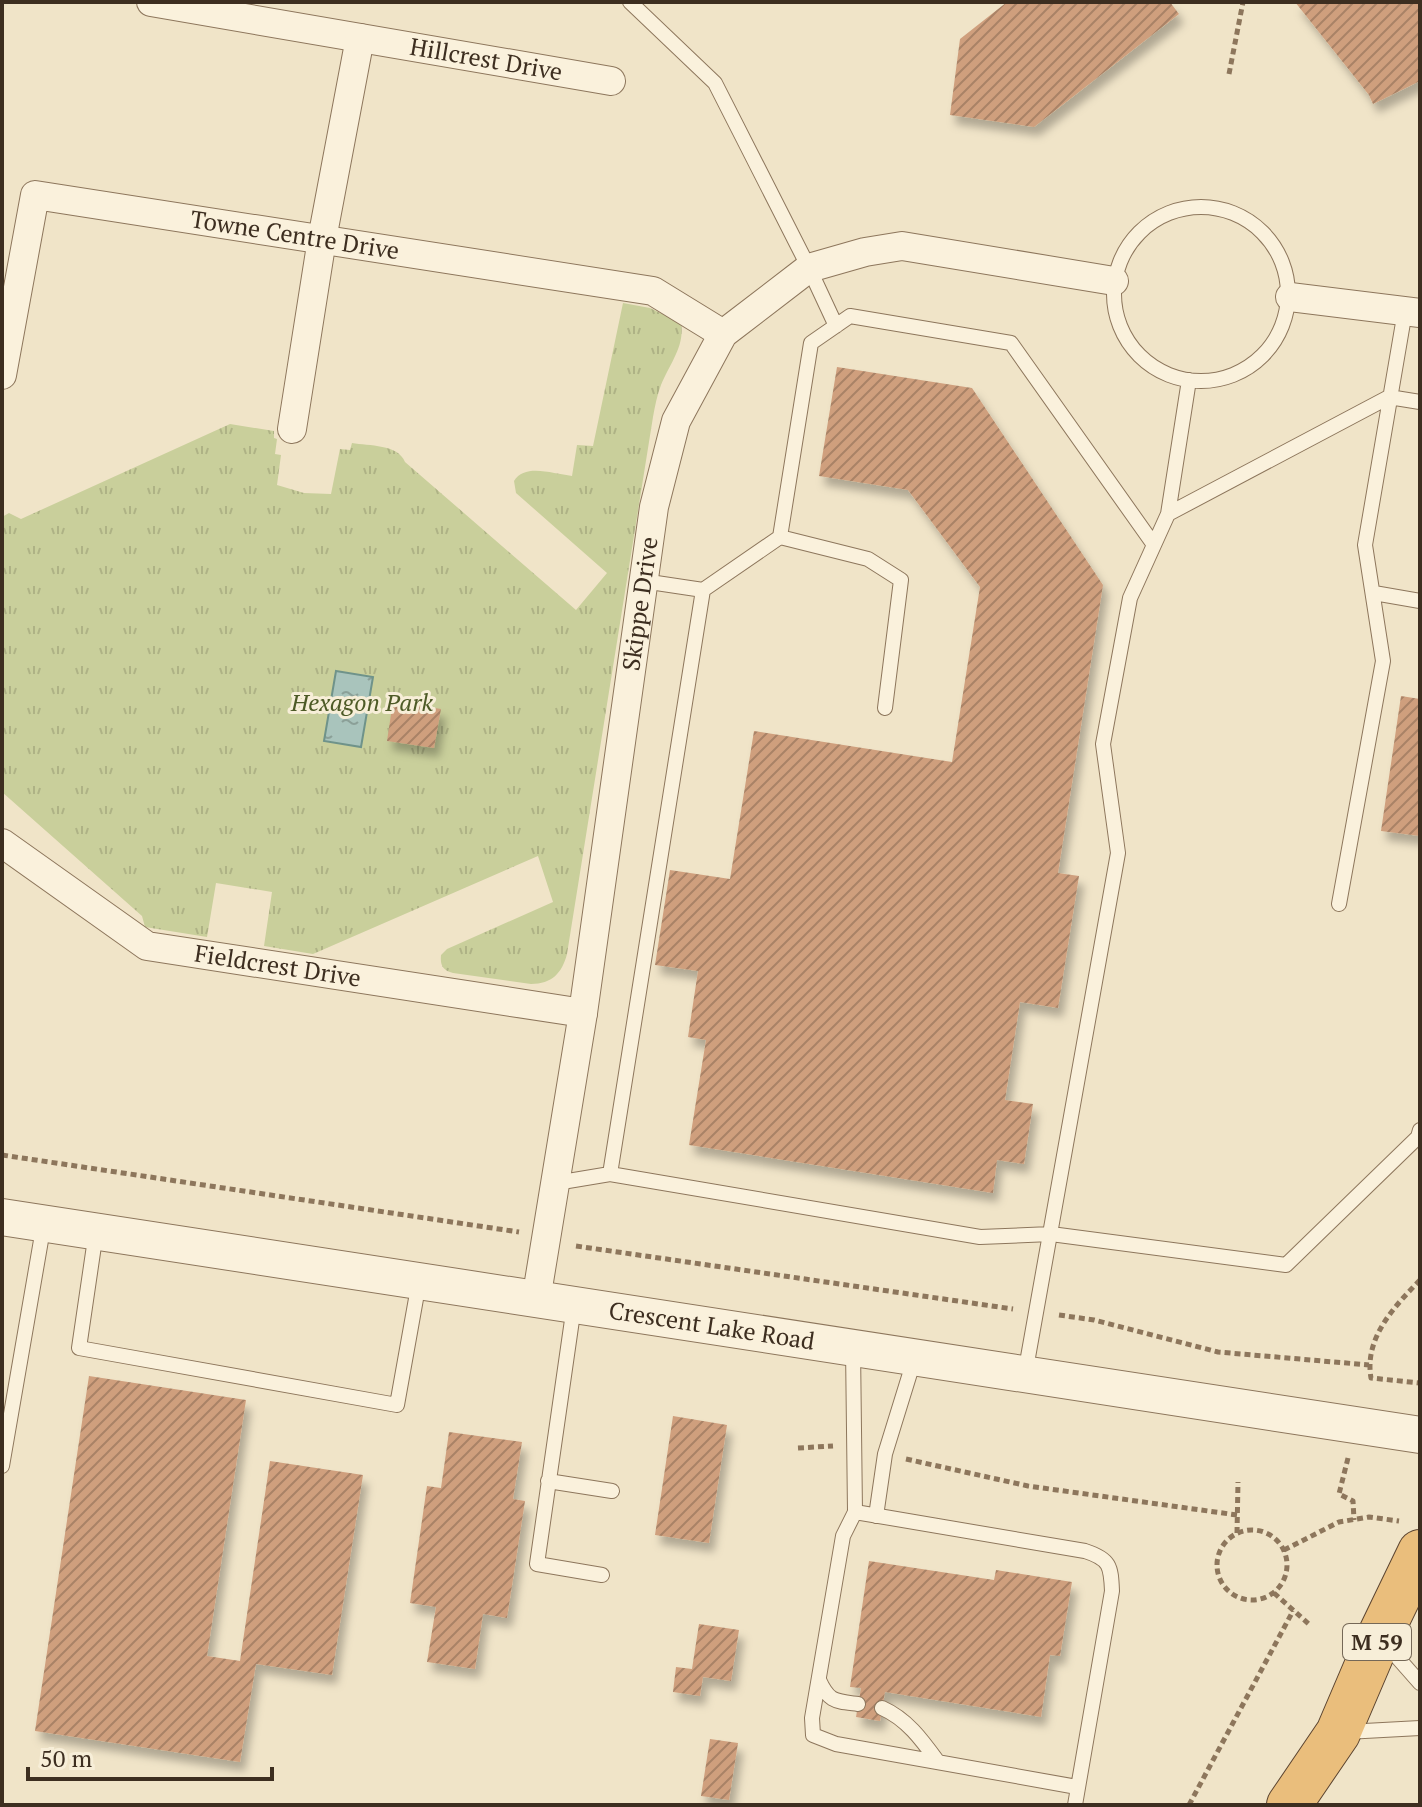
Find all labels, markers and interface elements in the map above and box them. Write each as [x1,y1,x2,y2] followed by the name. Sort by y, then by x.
[408,30,565,87] street label: Hillcrest Drive
[189,202,402,266] street label: Towne Centre Drive
[614,535,665,673] street label: Skippe Drive
[290,686,433,718] park label: Hexagon Park
[192,937,363,994] street label: Fieldcrest Drive
[607,1293,817,1357] street label: Crescent Lake Road
[1343,1624,1411,1660] road number: M 59
[28,1731,272,1781] scale bar
[40,1742,92,1774] text: 50 m

